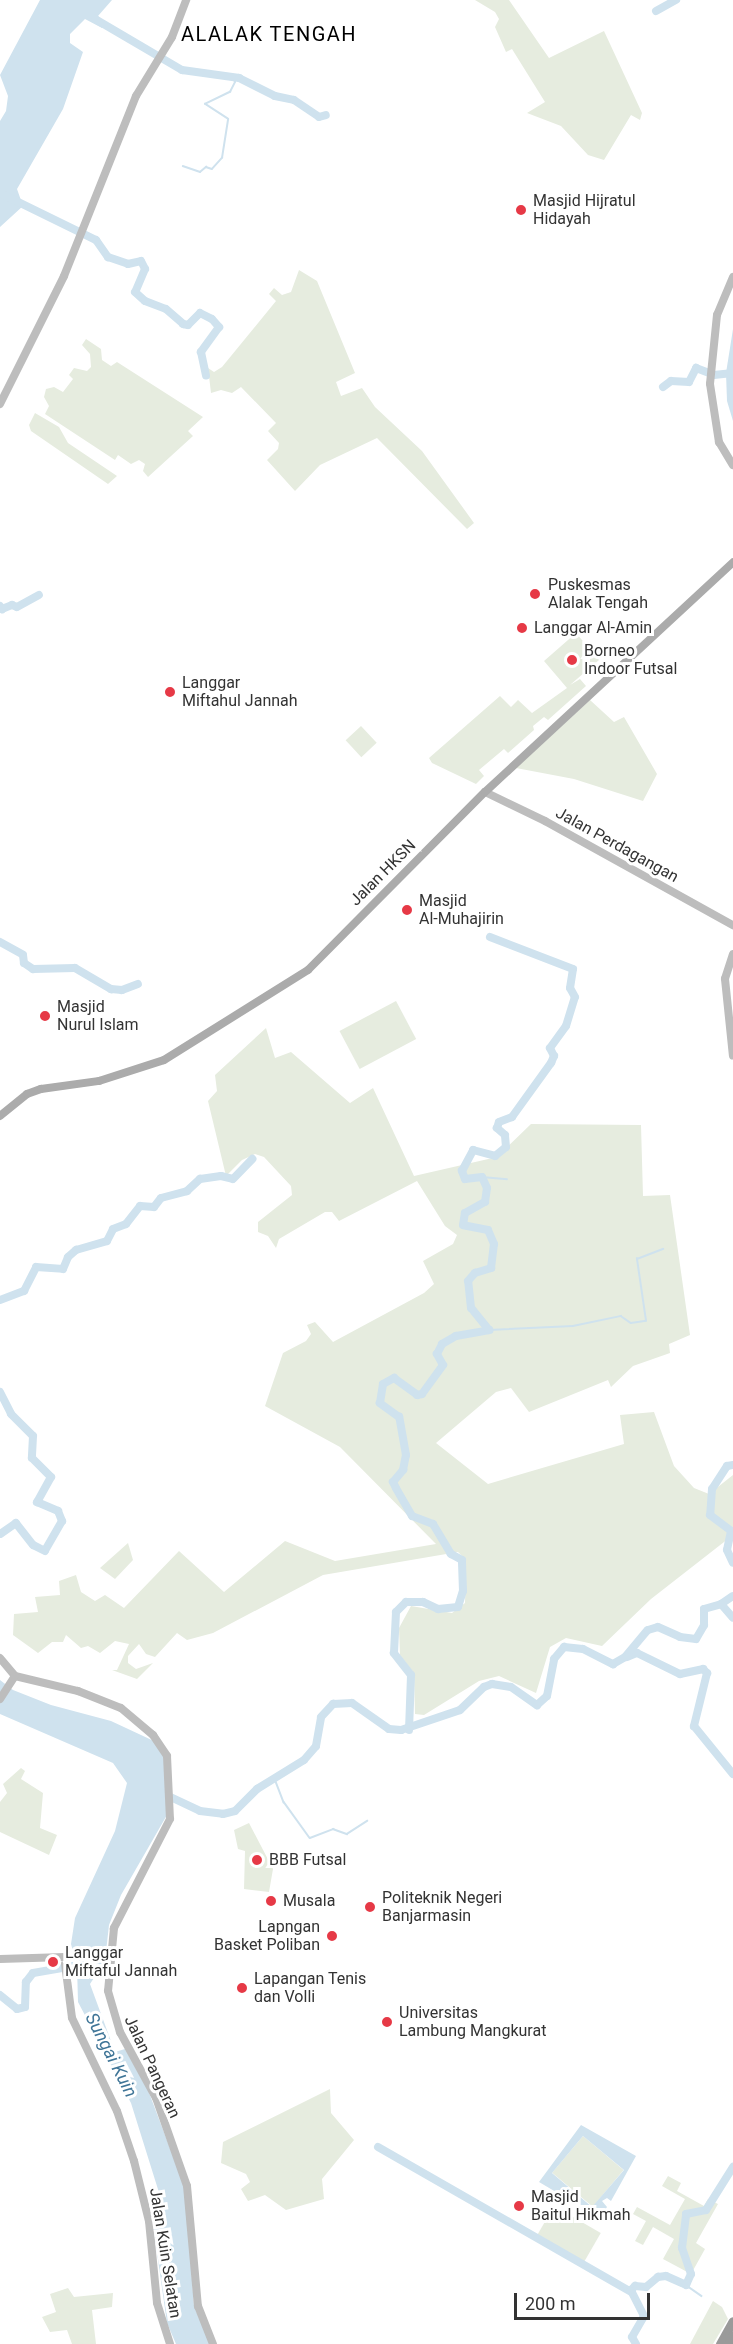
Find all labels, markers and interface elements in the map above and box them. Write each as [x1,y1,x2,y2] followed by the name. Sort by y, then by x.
[181,22,357,46] district label: ALALAK TENGAH
[533,191,636,229] place label: Masjid Hijratul Hidayah
[514,203,528,217] marker: Masjid Hijratul Hidayah
[548,575,648,613] place label: Puskesmas Alalak Tengah
[526,585,544,603] marker: Puskesmas Alalak Tengah
[534,618,652,638] place label: Langgar Al-Amin
[515,621,529,635] marker: Langgar Al-Amin
[584,641,677,679] place label: Borneo Indoor Futsal
[565,653,579,667] marker: Borneo Indoor Futsal
[182,673,298,711] place label: Langgar Miftahul Jannah
[163,685,177,699] marker: Langgar Miftahul Jannah
[552,803,682,887] street label: Jalan Perdagangan
[346,836,420,910] street label: Jalan HKSN
[419,891,504,929] place label: Masjid Al-Muhajirin
[400,903,414,917] marker: Masjid Al-Muhajirin
[57,997,139,1035] place label: Masjid Nurul Islam
[38,1009,52,1023] marker: Masjid Nurul Islam
[269,1850,346,1870] place label: BBB Futsal
[250,1853,264,1867] marker: BBB Futsal
[382,1888,502,1926] place label: Politeknik Negeri Banjarmasin
[283,1891,335,1911] place label: Musala
[264,1894,278,1908] marker: Musala
[363,1900,377,1914] marker: Politeknik Negeri Banjarmasin
[214,1917,320,1955] place label: Lapngan Basket Poliban
[325,1929,339,1943] marker: Lapngan Basket Poliban
[65,1943,177,1981] place label: Langgar Miftaful Jannah
[46,1955,60,1969] marker: Langgar Miftaful Jannah
[254,1969,367,2007] place label: Lapangan Tenis dan Volli
[235,1981,249,1995] marker: Lapangan Tenis dan Volli
[399,2003,546,2041] place label: Universitas Lambung Mangkurat
[81,2009,141,2101] water label: Sungai Kuin
[120,2013,184,2121] street label: Jalan Pangeran
[380,2015,394,2029] marker: Universitas Lambung Mangkurat
[145,2186,185,2320] street label: Jalan Kuin Selatan
[531,2187,630,2225] place label: Masjid Baitul Hikmah
[512,2199,526,2213] marker: Masjid Baitul Hikmah
[517,2281,654,2319] scale bar
[525,2293,576,2314] text: 200 m

